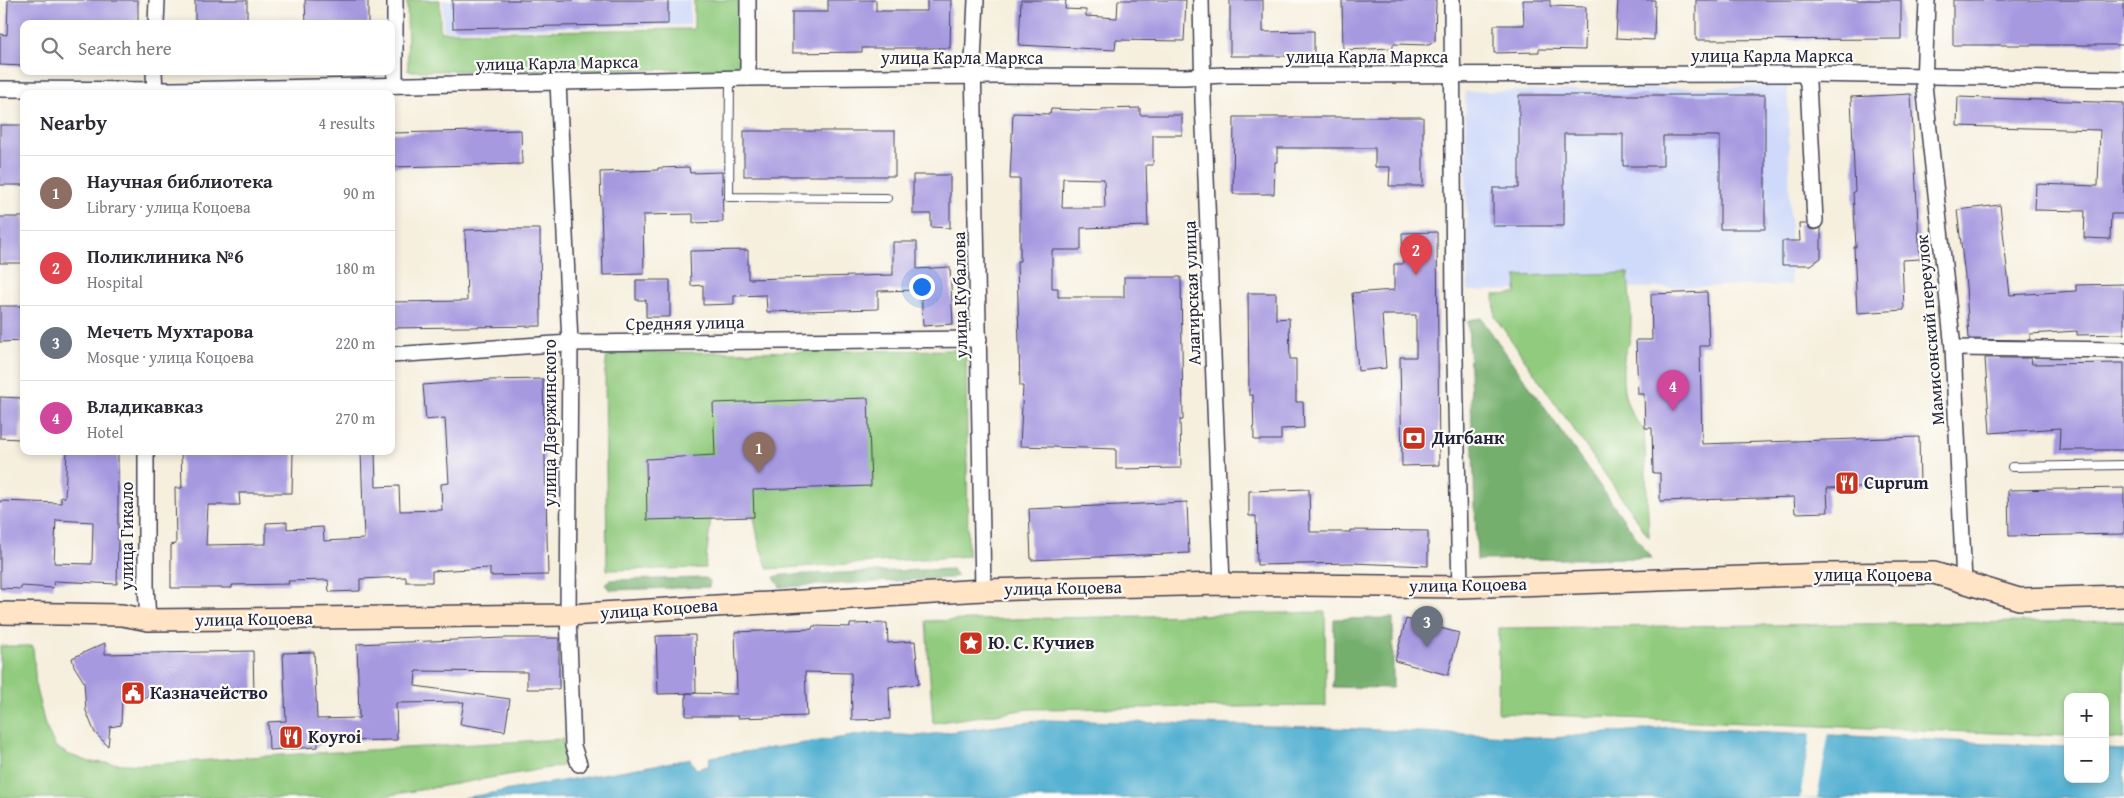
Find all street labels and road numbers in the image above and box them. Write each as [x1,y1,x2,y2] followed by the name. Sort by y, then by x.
[1690,42,1854,69] street label: улица Карла Маркса
[1285,43,1449,70] street label: улица Карла Маркса
[880,44,1044,71] street label: улица Карла Маркса
[474,48,639,77] street label: улица Карла Маркса
[1175,220,1208,366] street label: Алагирская улица
[945,231,974,360] street label: улица Кубалова
[1908,233,1951,426] street label: Мамисонский переулок
[625,308,745,337] street label: Средняя улица
[536,339,563,508] street label: улица Дзержинского
[113,481,140,592] street label: улица Гикало
[1813,561,1932,588] street label: улица Коцоева
[1408,570,1528,599] street label: улица Коцоева
[1003,573,1123,602] street label: улица Коцоева
[598,591,719,626] street label: улица Коцоева
[194,604,314,633] street label: улица Коцоева

